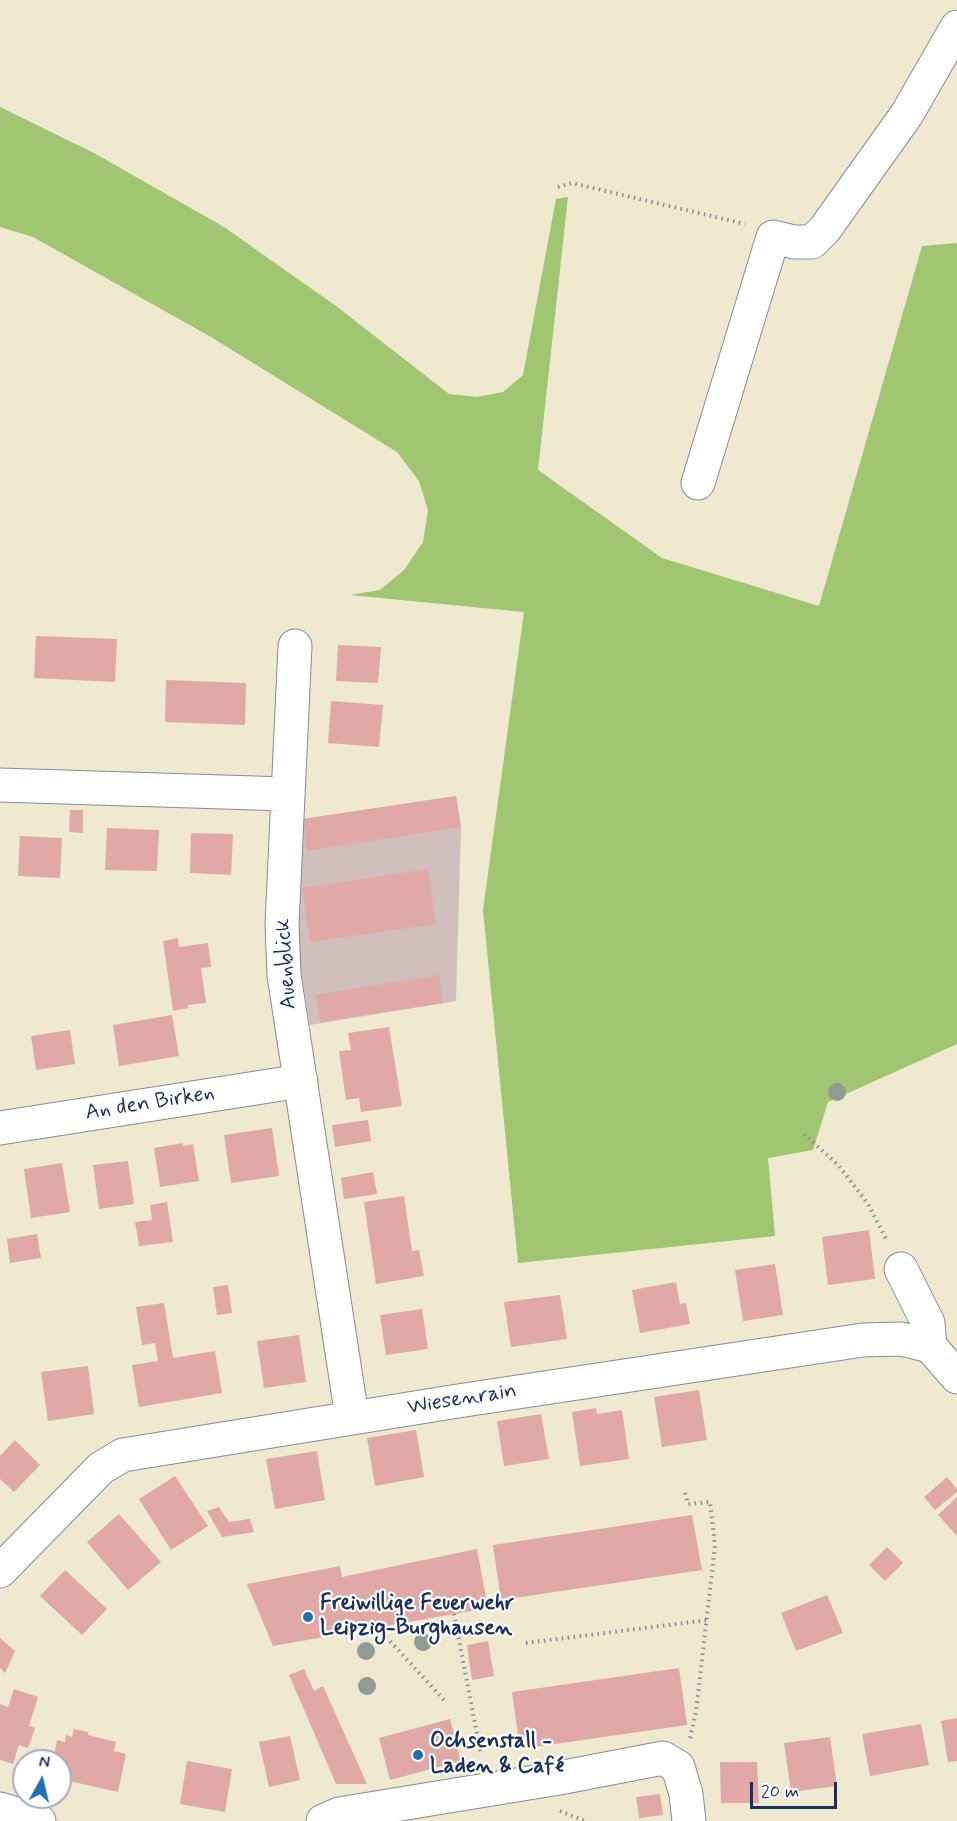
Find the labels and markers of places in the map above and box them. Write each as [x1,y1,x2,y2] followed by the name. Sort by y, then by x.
[320,1591,514,1642] place label: Freiwillige Feuerwehr Leipzig-Burghausen
[301,1610,315,1624] marker: Freiwillige Feuerwehr Leipzig-Burghausen
[430,1729,564,1780] place label: Ochsenstall - Laden & Café
[411,1748,425,1762] marker: Ochsenstall - Laden & Café

